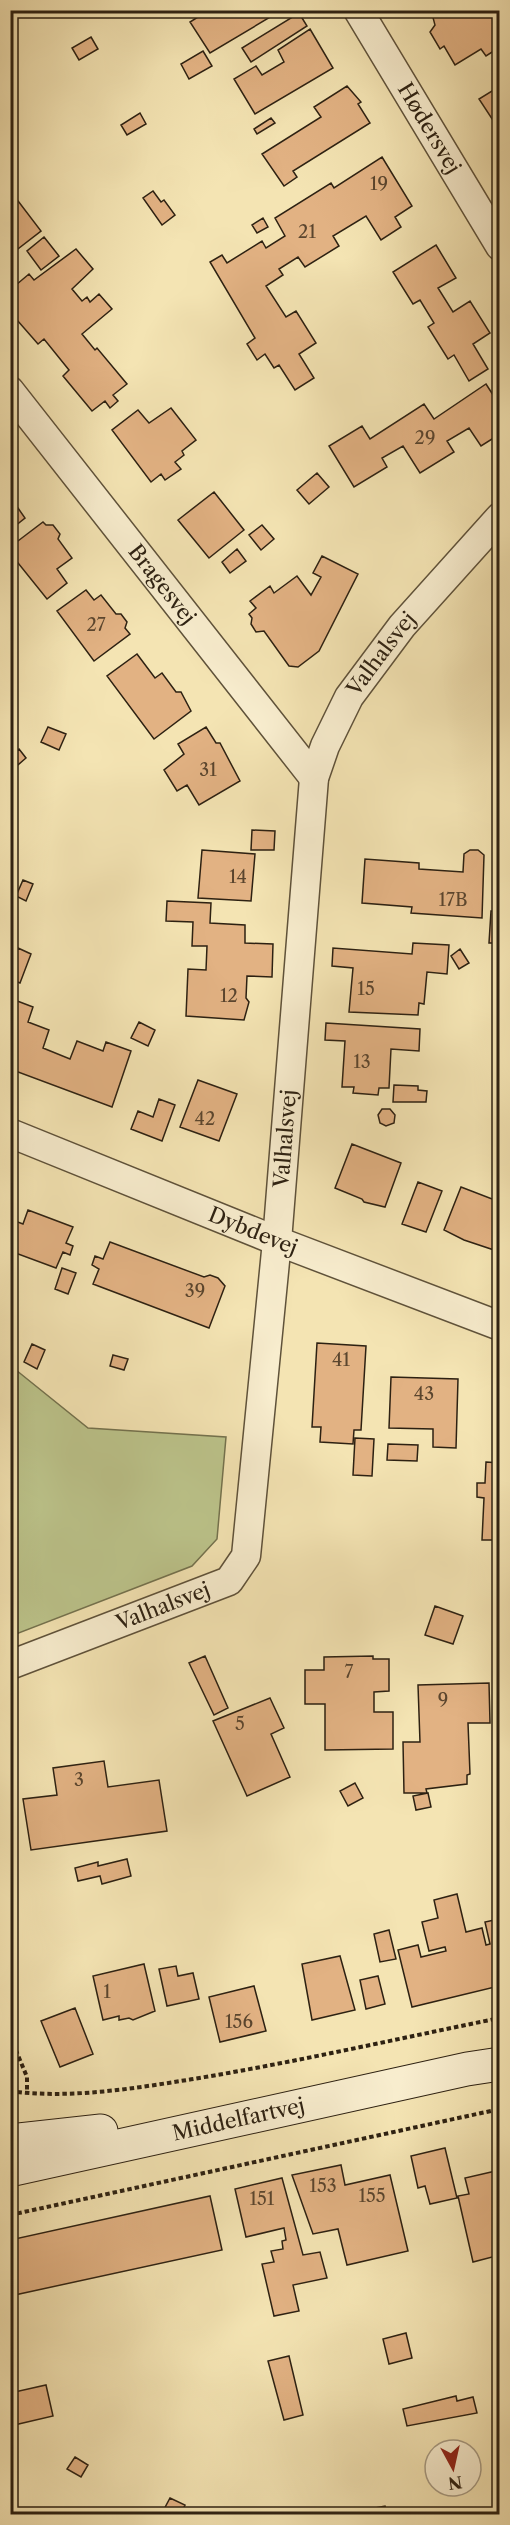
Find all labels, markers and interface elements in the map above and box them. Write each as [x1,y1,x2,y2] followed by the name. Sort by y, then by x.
[393,78,466,178] street label: Hødersvej
[370,173,388,195] house number: 19
[298,221,316,243] house number: 21
[415,427,435,449] house number: 29
[123,539,201,629] street label: Bragesvej
[341,607,421,701] street label: Valhalsvej
[86,614,106,636] house number: 27
[199,759,217,781] house number: 31
[229,866,247,888] house number: 14
[438,889,468,911] house number: 17B
[357,978,375,1000] house number: 15
[220,985,238,1007] house number: 12
[353,1051,371,1073] house number: 13
[268,1088,301,1190] street label: Valhalsvej
[195,1108,215,1130] house number: 42
[205,1202,301,1260] street label: Dybdevej
[185,1280,205,1302] house number: 39
[332,1349,350,1371] house number: 41
[414,1383,434,1405] house number: 43
[112,1576,213,1635] street label: Valhalsvej
[345,1661,354,1683] house number: 7
[438,1689,448,1711] house number: 9
[235,1713,245,1735] house number: 5
[74,1769,84,1791] house number: 3
[103,1981,111,2003] house number: 1
[225,2011,253,2033] house number: 156
[170,2092,307,2146] street label: Middelfartvej
[309,2175,337,2197] house number: 153
[358,2185,386,2207] house number: 155
[250,2188,275,2210] house number: 151
[423,2438,483,2498] north arrow
[447,2472,463,2494] text: N

